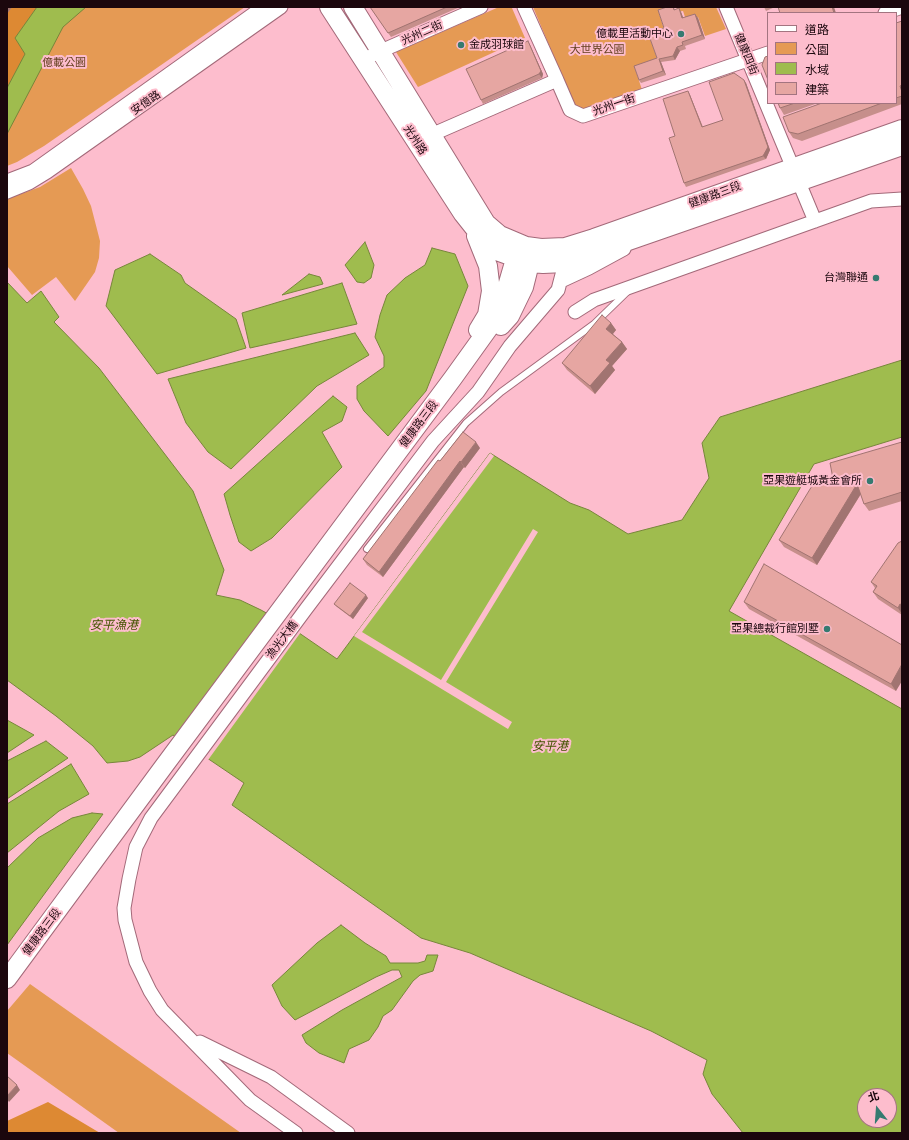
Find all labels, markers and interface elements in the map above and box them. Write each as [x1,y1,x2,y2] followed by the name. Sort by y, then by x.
[767,12,897,104] legend
[399,18,445,48] street label: 光州二街
[805,23,829,37] text: 道路
[596,27,673,41] place label: 億載里活動中心
[676,29,686,39] marker: 億載里活動中心
[731,31,761,77] street label: 健康四街
[469,38,524,52] place label: 金成羽球館
[456,40,466,50] marker: 金成羽球館
[570,43,624,57] park label: 大世界公園
[805,43,829,57] text: 公園
[42,56,86,70] park label: 億載公園
[805,63,829,77] text: 水域
[805,83,829,97] text: 建築
[129,88,163,118] street label: 安億路
[591,92,637,118] street label: 光州一街
[400,123,430,157] street label: 光州路
[687,179,743,211] street label: 健康路三段
[824,271,868,285] place label: 台灣聯通
[871,273,881,283] marker: 台灣聯通
[397,398,441,450] street label: 健康路三段
[763,474,862,488] place label: 亞果遊艇城黃金會所
[865,476,875,486] marker: 亞果遊艇城黃金會所
[90,618,138,632] water label: 安平漁港
[263,618,301,662] street label: 漁光大橋
[731,622,819,636] place label: 亞果總裁行館別墅
[822,624,832,634] marker: 亞果總裁行館別墅
[532,739,568,753] water label: 安平港
[20,906,64,958] street label: 健康路三段
[857,1088,897,1128] north arrow
[866,1089,881,1105] text: 北

